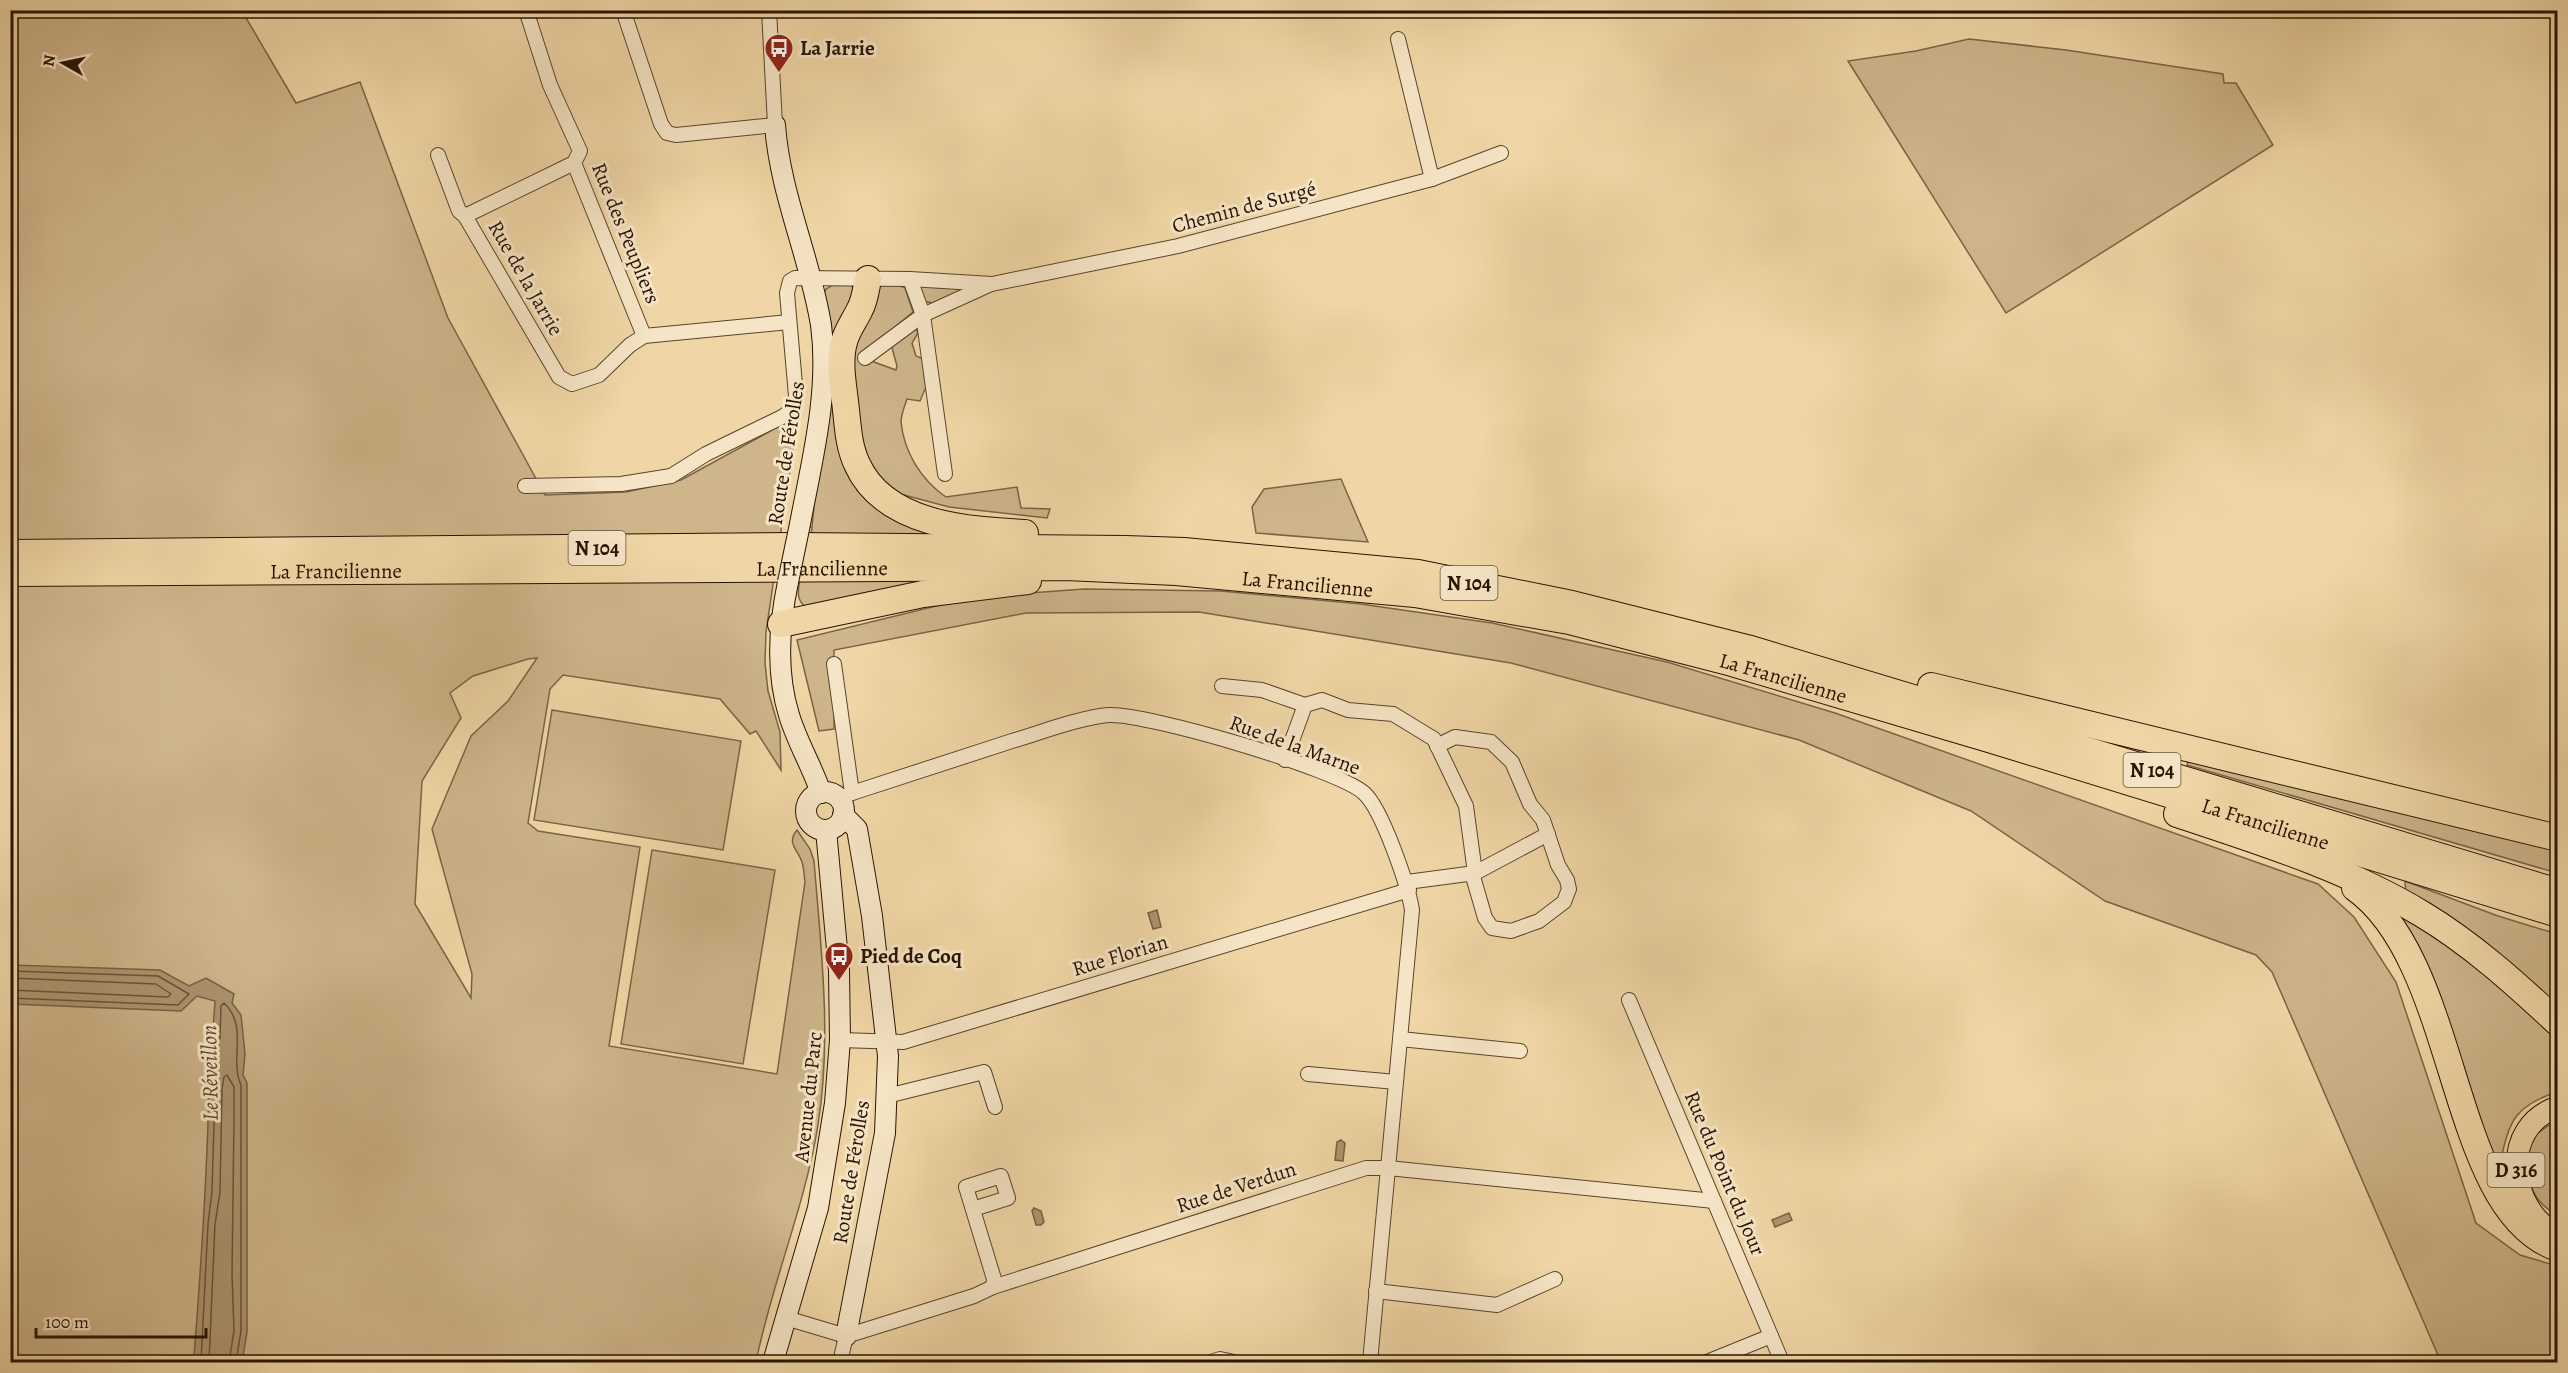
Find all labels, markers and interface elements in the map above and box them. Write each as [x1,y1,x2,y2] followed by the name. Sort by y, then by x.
[763,32,795,74] bus stop icon: La Jarrie
[33,33,93,93] north arrow
[800,34,875,62] place label: La Jarrie
[37,53,61,68] text: N
[585,158,667,308] street label: Rue des Peupliers
[1169,174,1319,240] street label: Chemin de Surgé
[482,215,570,341] street label: Rue de la Jarrie
[761,379,811,527] street label: Route de Férolles
[568,531,626,565] road number: N 104
[756,554,888,583] street label: La Francilienne
[270,557,402,586] street label: La Francilienne
[1240,564,1374,604] street label: La Francilienne
[1440,566,1498,600] road number: N 104
[1716,646,1850,710] street label: La Francilienne
[1226,708,1364,782] street label: Rue de la Marne
[2124,753,2180,787] road number: N 104
[2198,791,2333,857] street label: La Francilienne
[1069,927,1171,983] street label: Rue Florian
[823,940,855,982] bus stop icon: Pied de Coq
[860,942,962,970] place label: Pied de Coq
[194,1025,226,1121] water label: Le Réveillon
[787,1030,829,1165] street label: Avenue du Parc
[1678,1086,1772,1260] street label: Rue du Point du Jour
[826,1098,876,1246] street label: Route de Férolles
[2488,1153,2544,1187] road number: D 316
[1172,1154,1300,1220] street label: Rue de Verdun
[36,1301,206,1339] scale bar
[45,1310,89,1334] text: 100 m

